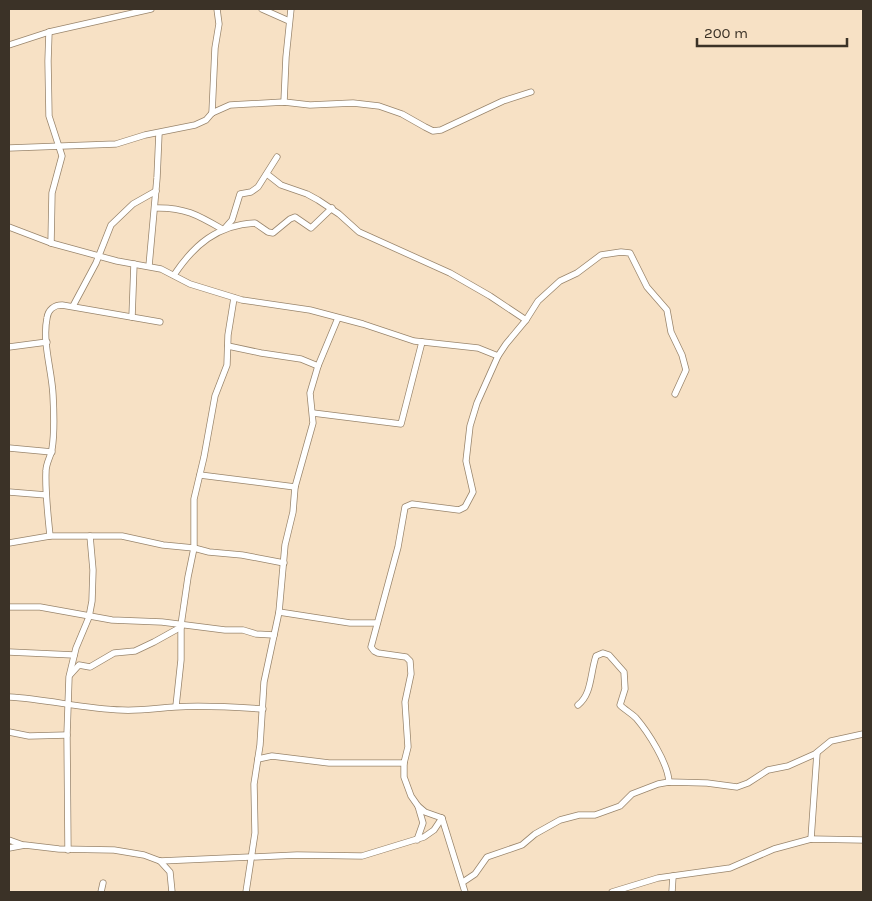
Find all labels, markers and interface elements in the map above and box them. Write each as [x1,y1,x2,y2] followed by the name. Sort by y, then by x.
[697,15,847,47] scale bar
[704,24,748,42] text: 200 m

